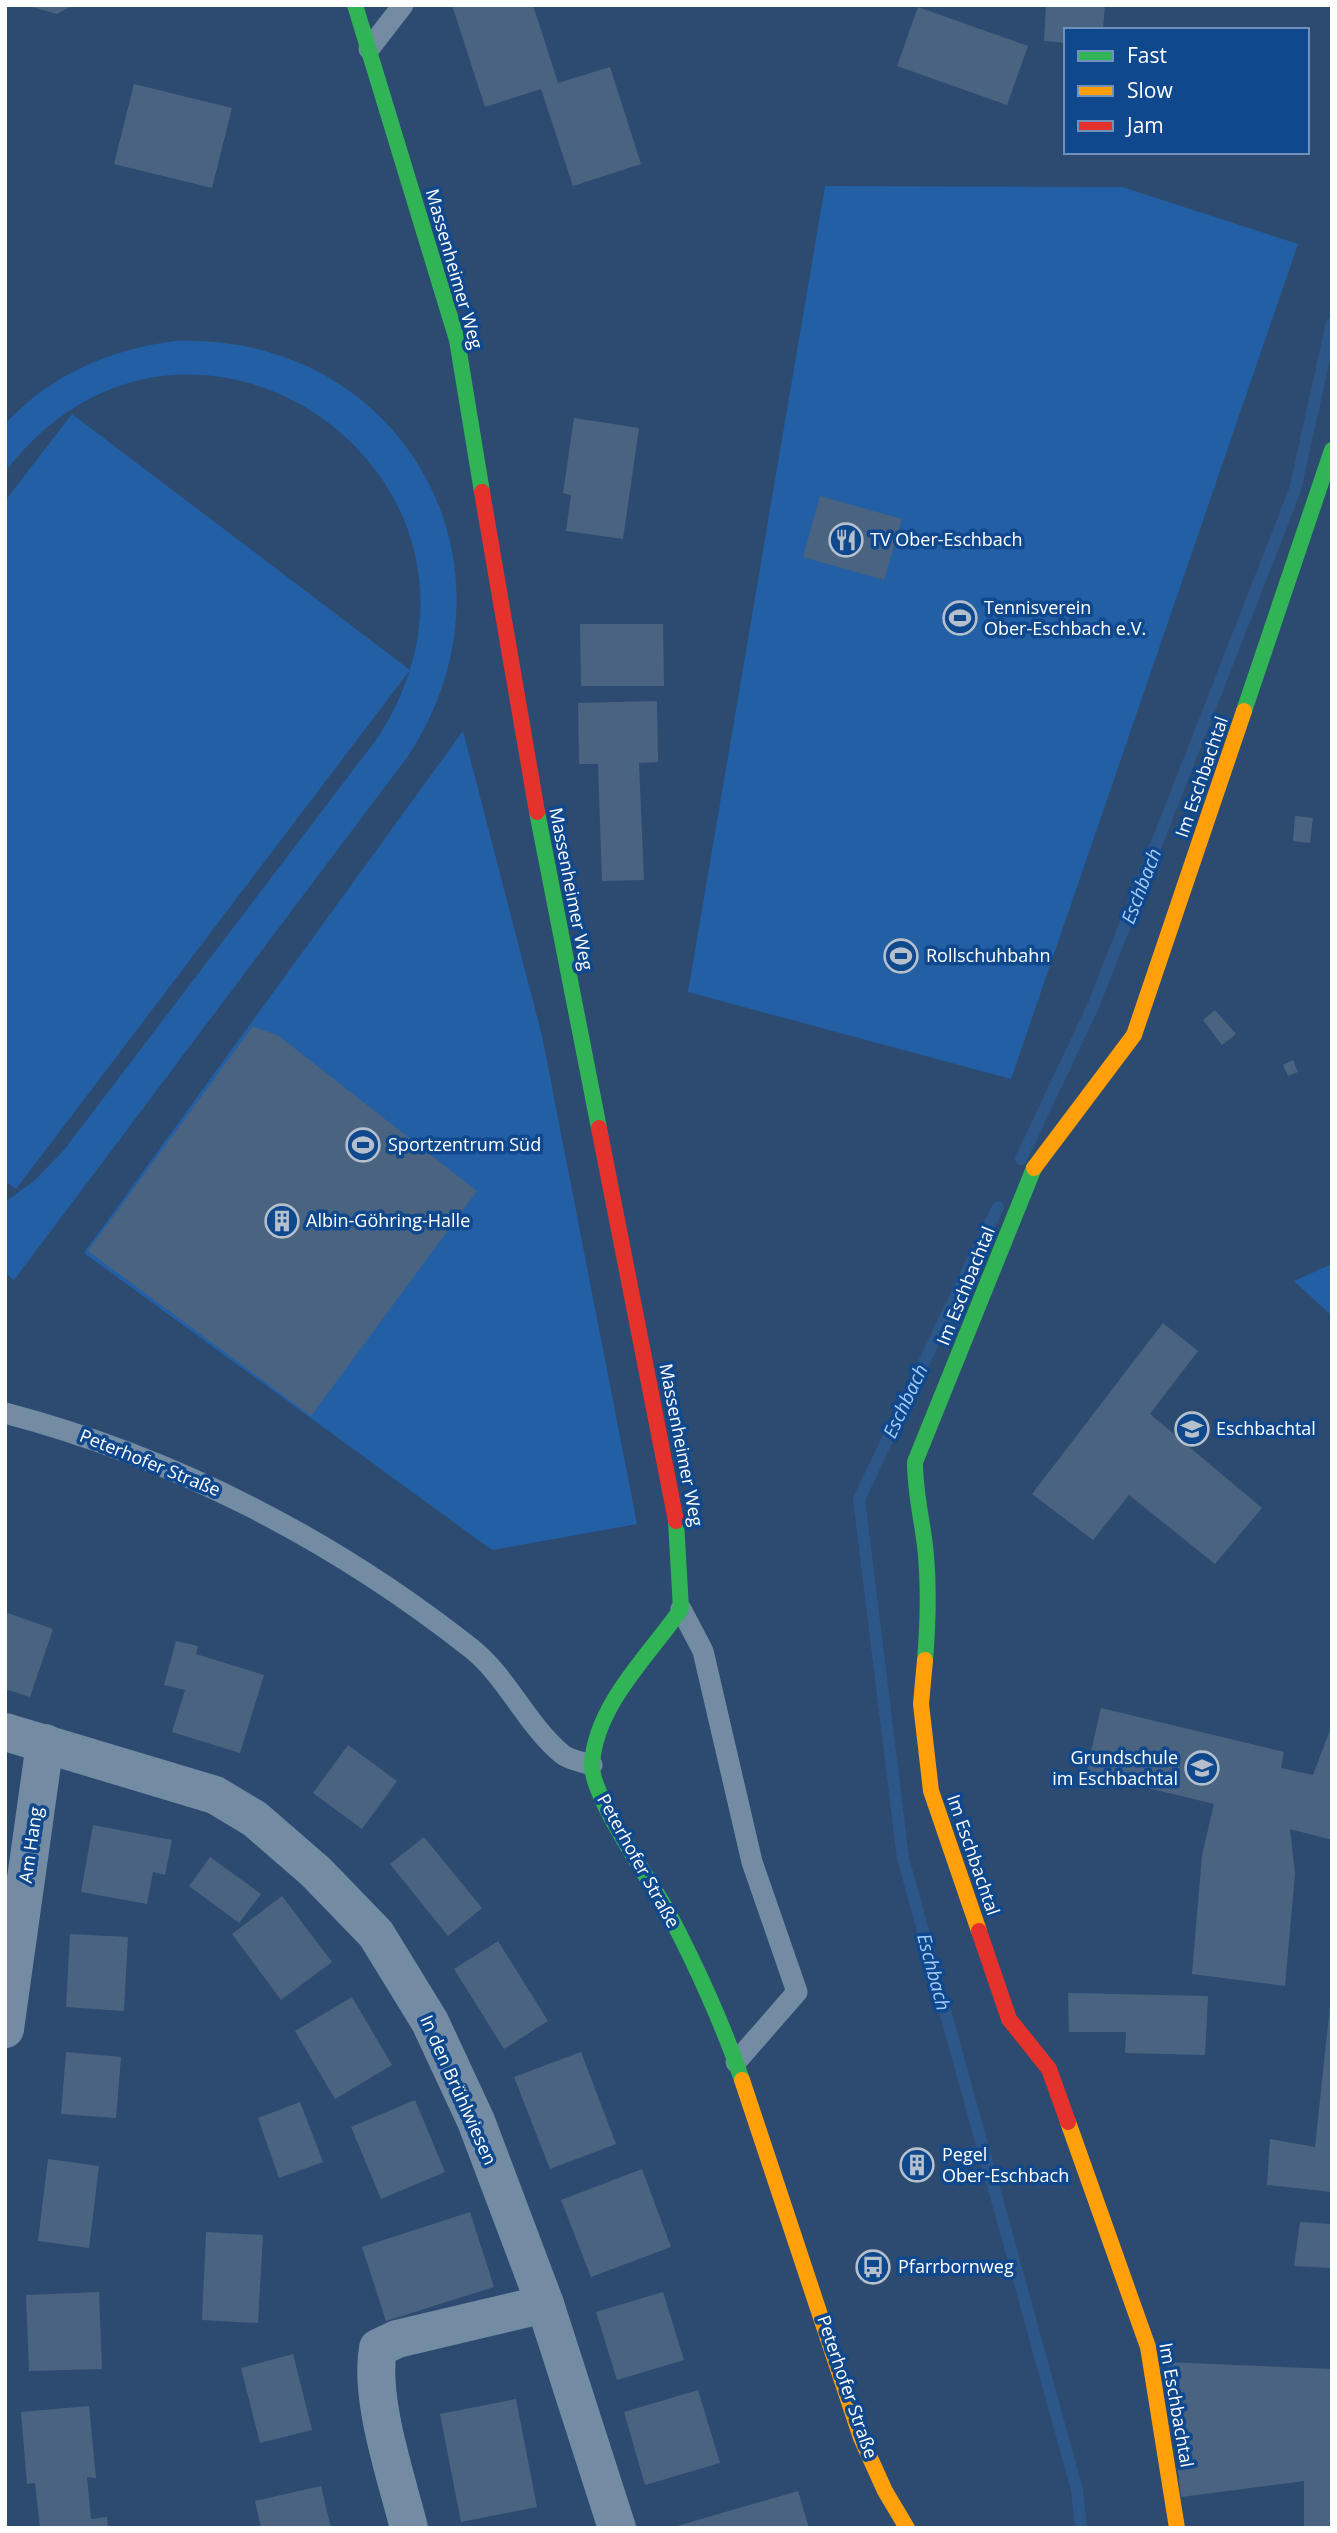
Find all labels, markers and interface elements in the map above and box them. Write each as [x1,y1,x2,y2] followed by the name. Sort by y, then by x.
[1064,28,1309,154] legend
[1127,41,1167,69] text: Fast
[1127,76,1173,104] text: Slow
[1125,111,1164,139] text: Jam
[421,186,489,352] street label: Massenheimer Weg
[827,521,865,559] restaurant icon: TV Ober-Eschbach
[870,527,1023,551] place label: TV Ober-Eschbach
[984,595,1146,640] place label: Tennisverein Ober-Eschbach e.V.
[941,599,979,637] sports icon: Tennisverein Ober-Eschbach e.V.
[1169,713,1233,840] street label: Im Eschbachtal
[544,805,600,973] street label: Massenheimer Weg
[1115,845,1167,927] water label: Eschbach
[882,937,920,975] sports icon: Rollschuhbahn
[926,943,1050,967] place label: Rollschuhbahn
[344,1126,382,1164] sports icon: Sportzentrum Süd
[388,1132,541,1156] place label: Sportzentrum Süd
[263,1202,301,1240] building icon: Albin-Göhring-Halle
[306,1208,470,1232] place label: Albin-Göhring-Halle
[930,1223,1000,1349] street label: Im Eschbachtal
[877,1360,933,1442] water label: Eschbach
[654,1361,710,1529] street label: Massenheimer Weg
[1173,1410,1211,1448] school or university icon: Eschbachtal
[1216,1416,1316,1440] place label: Eschbachtal
[76,1423,224,1501] street label: Peterhofer Straße
[1052,1745,1178,1790] place label: Grundschule im Eschbachtal
[1183,1749,1221,1787] school or university icon: Grundschule im Eschbachtal
[592,1789,686,1932] street label: Peterhofer Straße
[942,1791,1006,1918] street label: Im Eschbachtal
[13,1805,47,1885] street label: Am Hang
[911,1931,957,2013] water label: Eschbach
[415,2011,503,2168] street label: In den Brühlwiesen
[942,2142,1069,2187] place label: Pegel Ober-Eschbach
[898,2146,936,2184] building icon: Pegel Ober-Eschbach
[854,2248,892,2286] bus stop icon: Pfarrbornweg
[898,2254,1014,2278] place label: Pfarrbornweg
[812,2312,884,2461] street label: Peterhofer Straße
[1154,2341,1200,2469] street label: Im Eschbachtal

